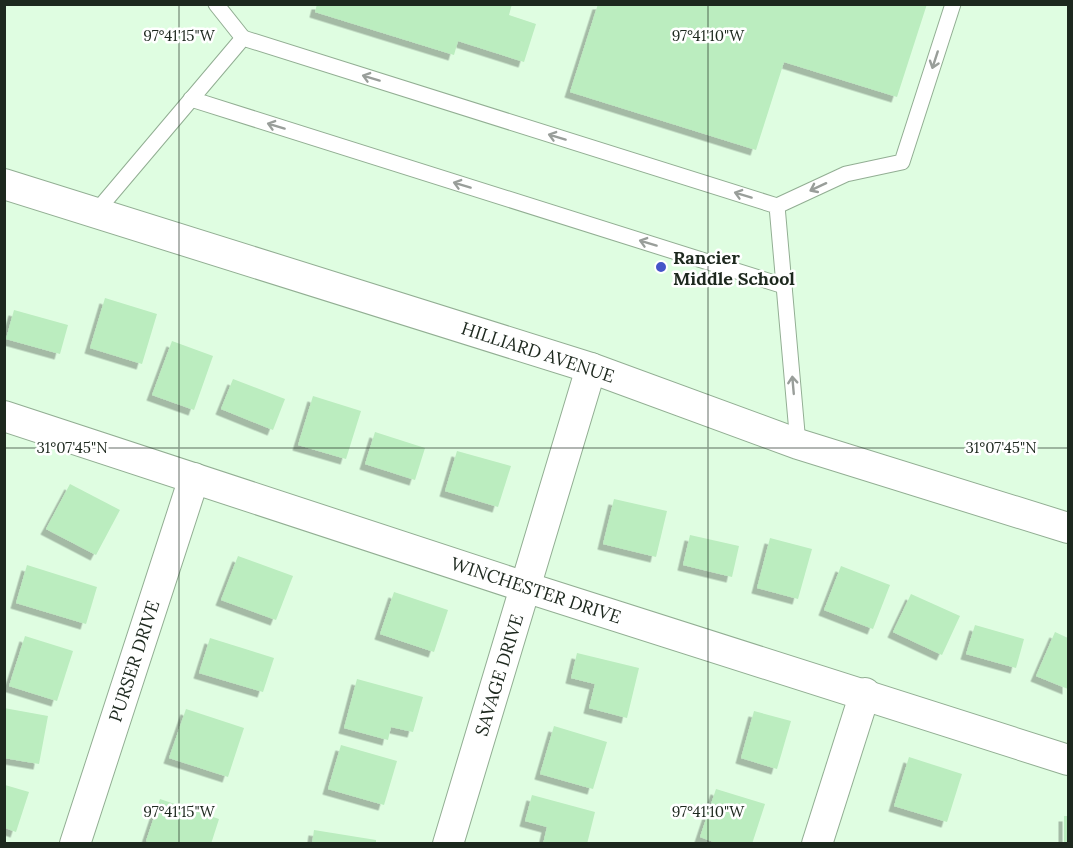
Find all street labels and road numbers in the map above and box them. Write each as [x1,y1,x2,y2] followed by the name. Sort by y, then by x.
[459,316,617,388] street label: HILLIARD AVENUE
[448,552,624,628] street label: WINCHESTER DRIVE
[103,597,165,725] street label: PURSER DRIVE
[470,611,528,739] street label: SAVAGE DRIVE

